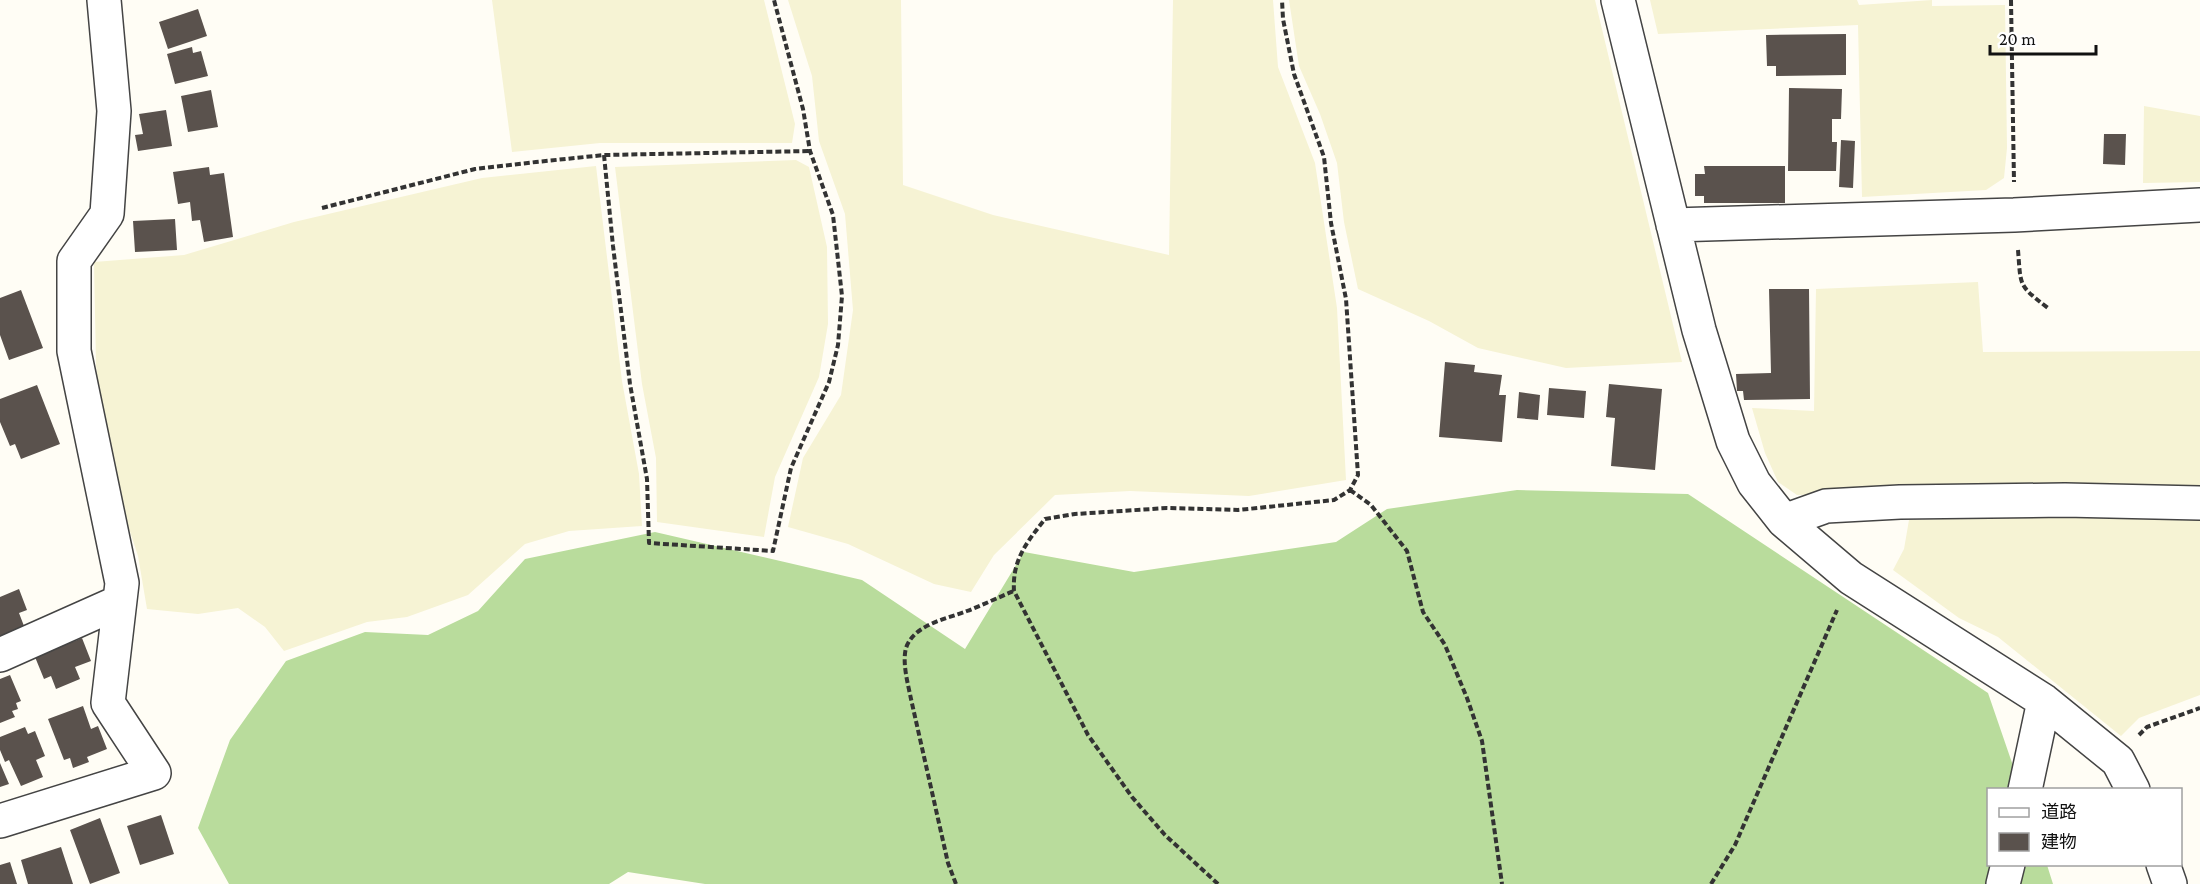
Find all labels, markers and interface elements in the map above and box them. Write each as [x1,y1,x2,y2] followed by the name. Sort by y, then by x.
[1990,18,2096,56] scale bar
[1999,29,2036,49] text: 20 m
[1987,788,2182,866] legend
[2041,802,2077,822] text: 道路
[2041,832,2077,852] text: 建物

